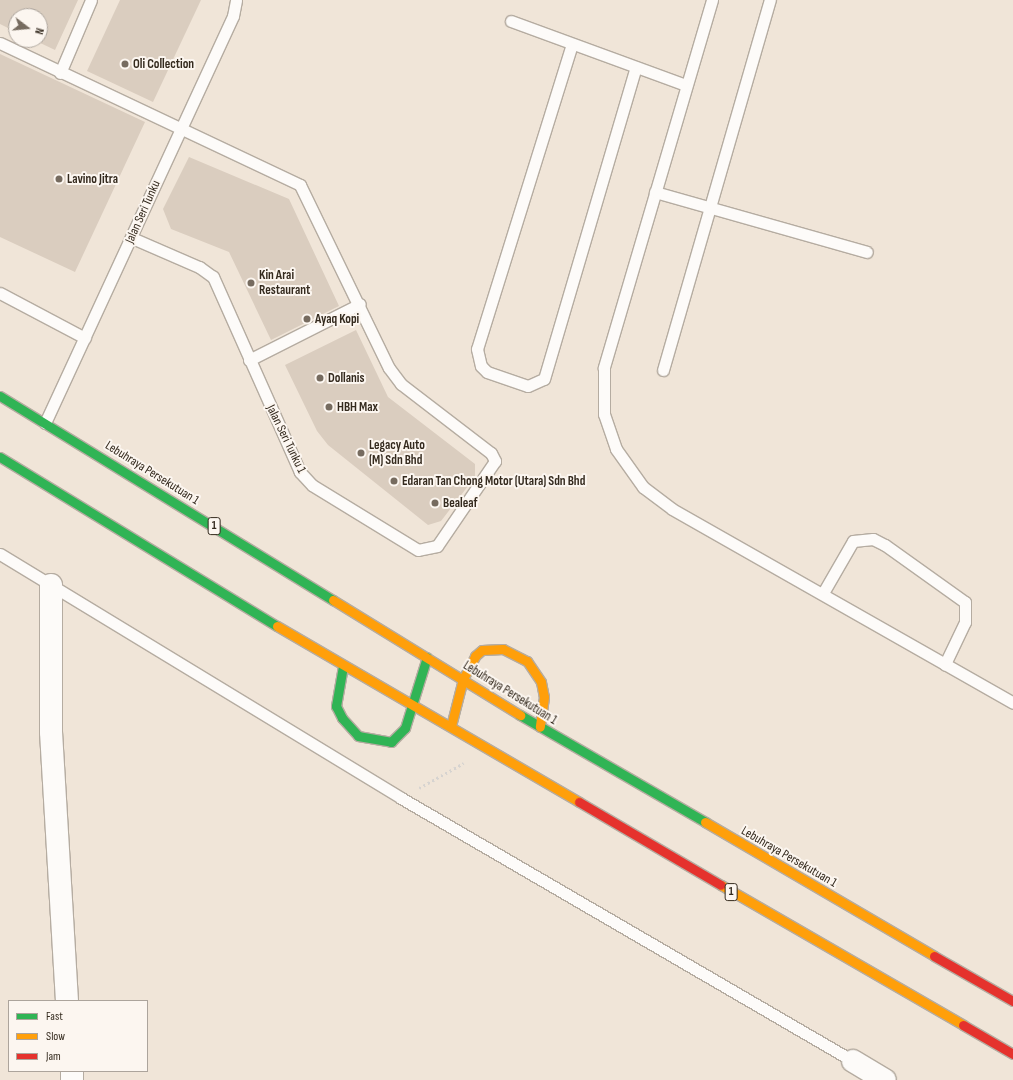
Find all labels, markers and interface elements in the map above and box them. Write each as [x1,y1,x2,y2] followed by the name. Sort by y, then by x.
[8,8,48,48] north arrow
[32,27,46,36] text: N
[133,56,194,72] place label: Oli Collection
[120,59,130,69] marker: Oli Collection
[67,171,118,187] place label: Lavino Jitra
[54,174,64,184] marker: Lavino Jitra
[122,178,164,246] street label: Jalan Seri Tunku
[259,268,310,299] place label: Kin Arai Restaurant
[246,278,256,288] marker: Kin Arai Restaurant
[315,311,359,327] place label: Ayaq Kopi
[302,314,312,324] marker: Ayaq Kopi
[328,370,364,386] place label: Dollanis
[315,373,325,383] marker: Dollanis
[337,399,378,415] place label: HBH Max
[263,402,309,476] street label: Jalan Seri Tunku 1
[324,402,334,412] marker: HBH Max
[102,438,202,508] street label: Lebuhraya Persekutuan 1
[369,438,425,469] place label: Legacy Auto (M) Sdn Bhd
[356,448,366,458] marker: Legacy Auto (M) Sdn Bhd
[402,473,585,489] place label: Edaran Tan Chong Motor (Utara) Sdn Bhd
[389,476,399,486] marker: Edaran Tan Chong Motor (Utara) Sdn Bhd
[443,495,478,511] place label: Bealeaf
[430,498,440,508] marker: Bealeaf
[207,516,221,536] road number: 1
[460,658,560,728] street label: Lebuhraya Persekutuan 1
[738,823,840,891] street label: Lebuhraya Persekutuan 1
[724,882,738,902] road number: 1
[8,1000,148,1072] legend
[46,1009,63,1024] text: Fast
[46,1029,65,1044] text: Slow
[46,1049,61,1064] text: Jam

